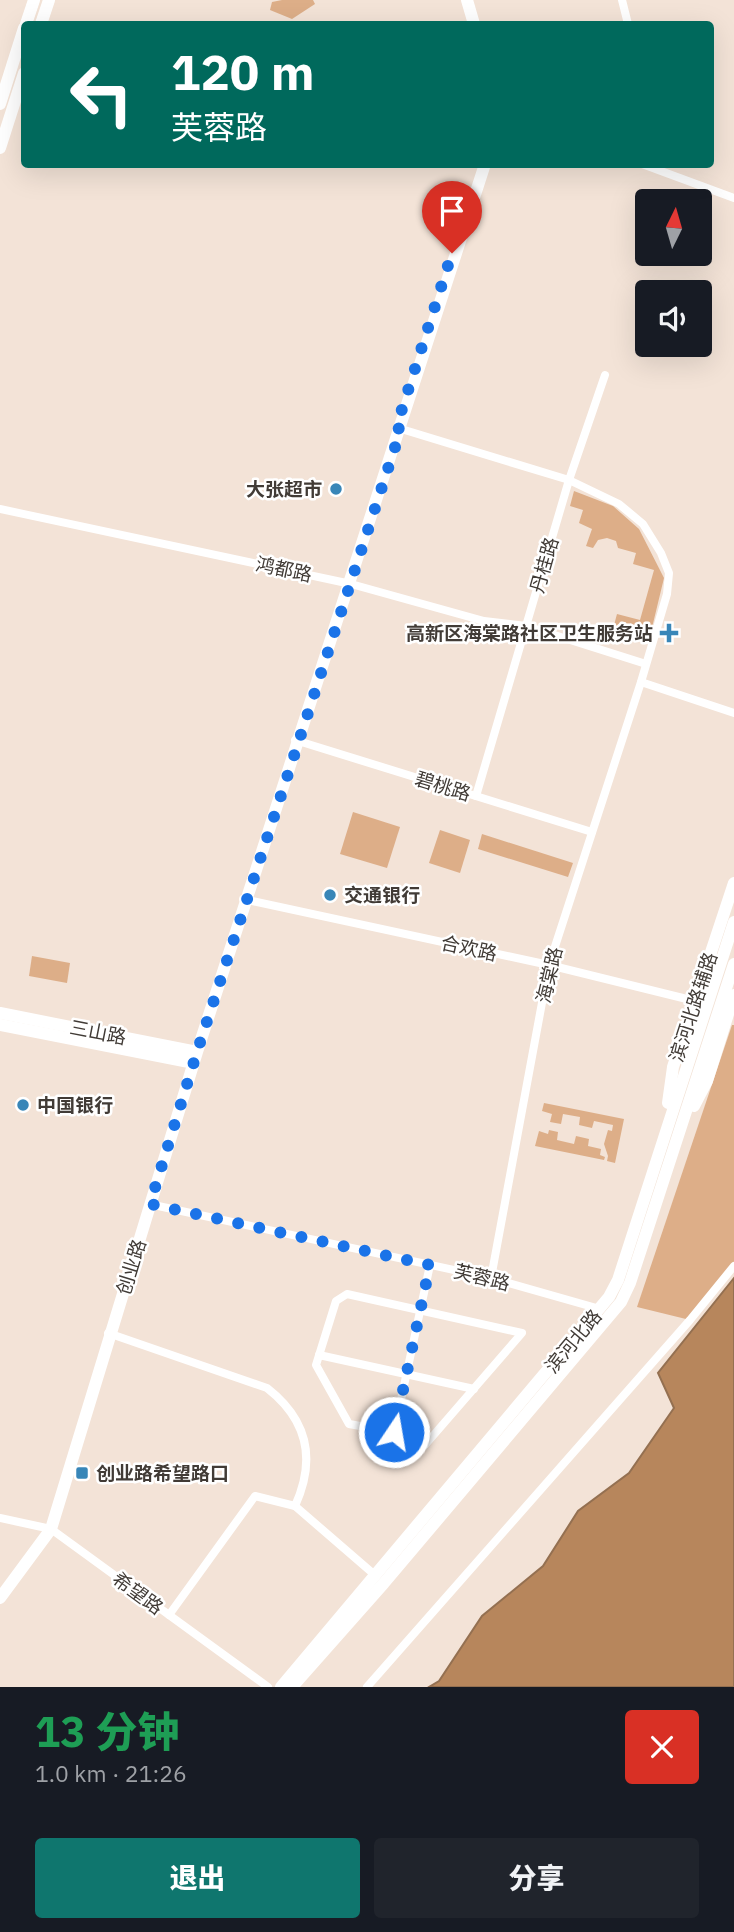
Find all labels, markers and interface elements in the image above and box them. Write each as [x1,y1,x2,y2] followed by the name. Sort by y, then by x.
[171,40,315,103] text: 120 m
[56,49,147,140] icon: left
[171,106,267,148] text: 芙蓉路
[422,181,482,253] pin
[635,189,712,266] north arrow
[635,189,712,357] map controls
[433,192,471,230] icon: arrive
[635,280,712,357] button: sound
[246,477,322,501] place label: 大张超市
[328,481,344,497] marker: 大张超市
[525,534,563,596] street label: 丹桂路
[254,551,314,587] street label: 鸿都路
[406,621,653,645] place label: 高新区海棠路社区卫生服务站
[659,623,679,643] marker: 高新区海棠路社区卫生服务站
[412,766,474,806] street label: 碧桃路
[344,883,420,907] place label: 交通银行
[322,887,338,903] marker: 交通银行
[439,930,499,966] street label: 合欢路
[531,945,567,1005] street label: 海棠路
[664,949,722,1065] street label: 滨河北路辅路
[68,1015,128,1049] street label: 三山路
[37,1093,113,1117] place label: 中国银行
[15,1097,31,1113] marker: 中国银行
[111,1236,151,1298] street label: 创业路
[451,1258,513,1296] street label: 芙蓉路
[539,1304,607,1378] street label: 滨河北路
[357,1395,431,1469] position arrow
[96,1461,229,1485] place label: 创业路希望路口
[74,1465,90,1481] marker: 创业路希望路口
[108,1567,168,1619] street label: 希望路
[35,1704,179,1759] text: 13 分钟
[625,1710,699,1784] button: close
[35,1758,187,1788] text: 1.0 km · 21:26
[35,1838,360,1918] button: 退出
[374,1838,699,1918] button: 分享

